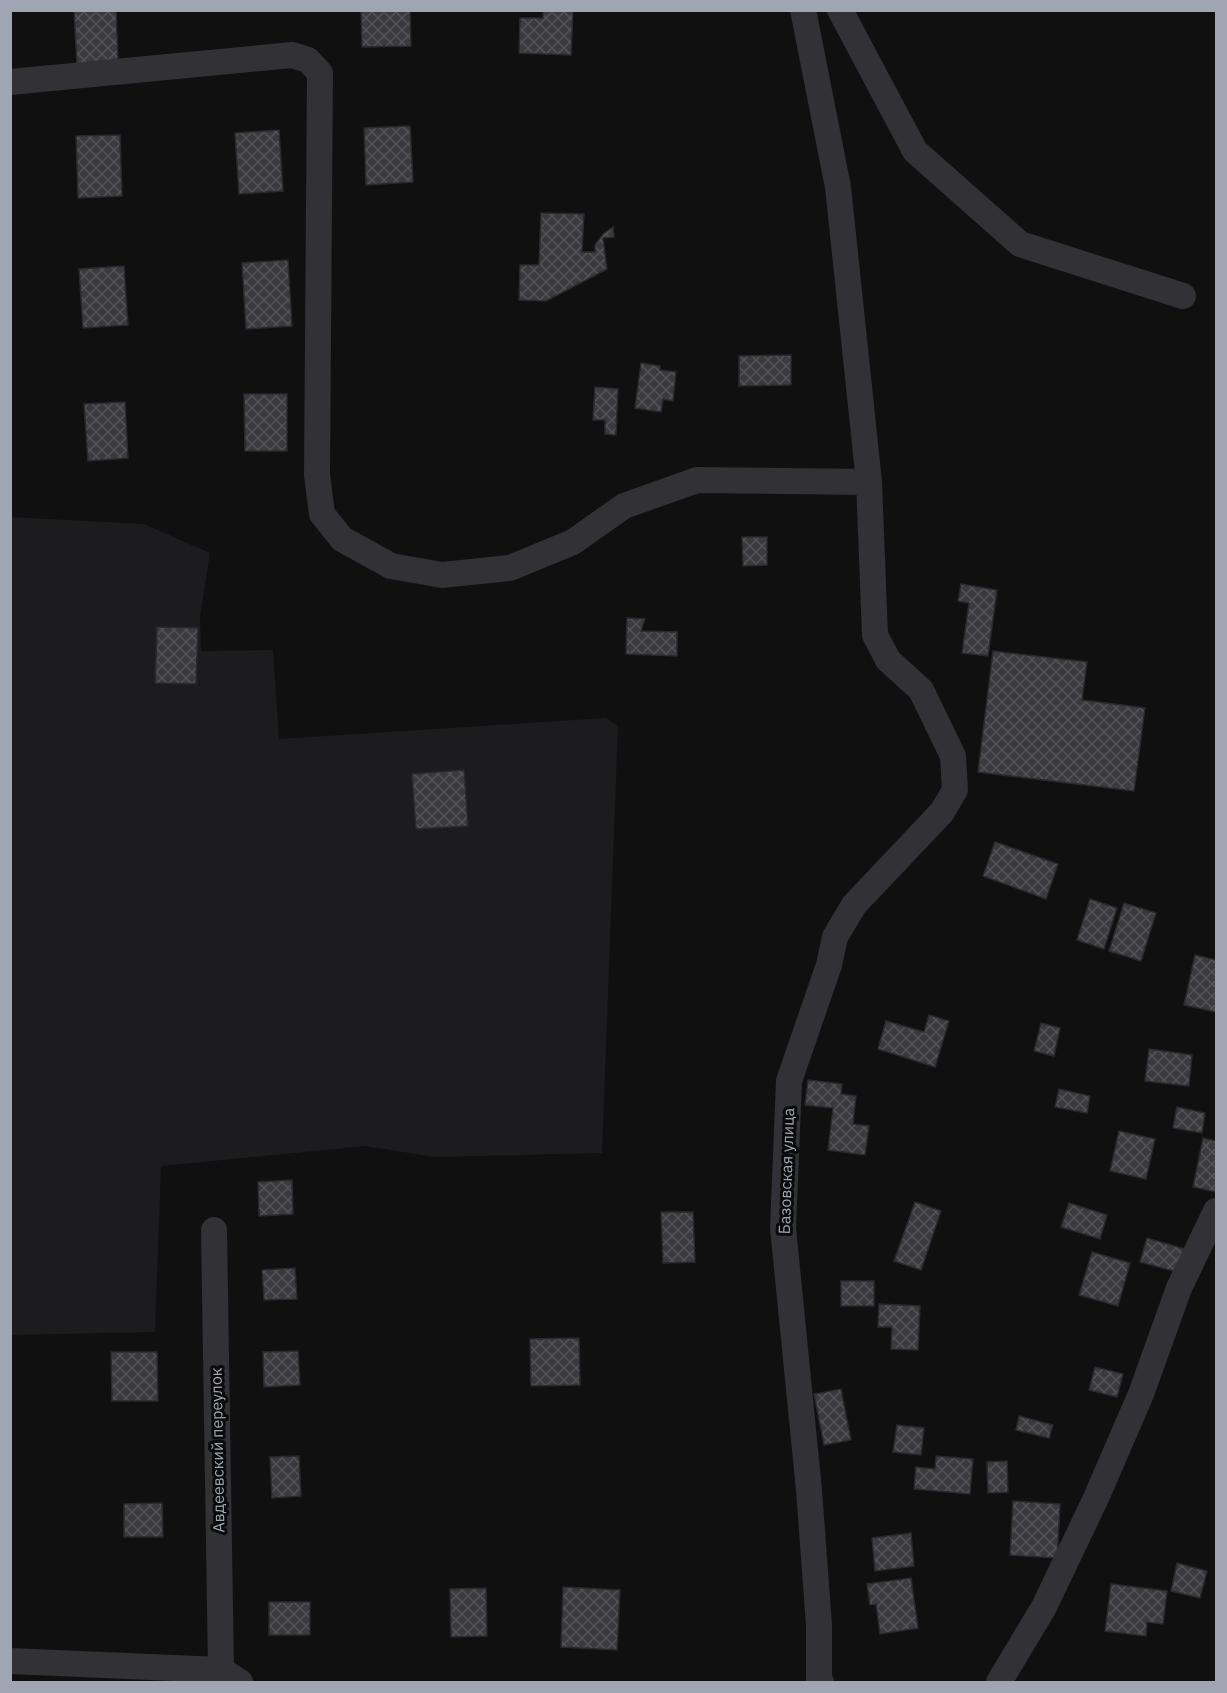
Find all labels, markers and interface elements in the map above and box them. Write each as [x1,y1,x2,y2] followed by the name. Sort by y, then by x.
[774,1107,798,1235] street label: Базовская улица
[206,1367,228,1533] street label: Авдеевский переулок

